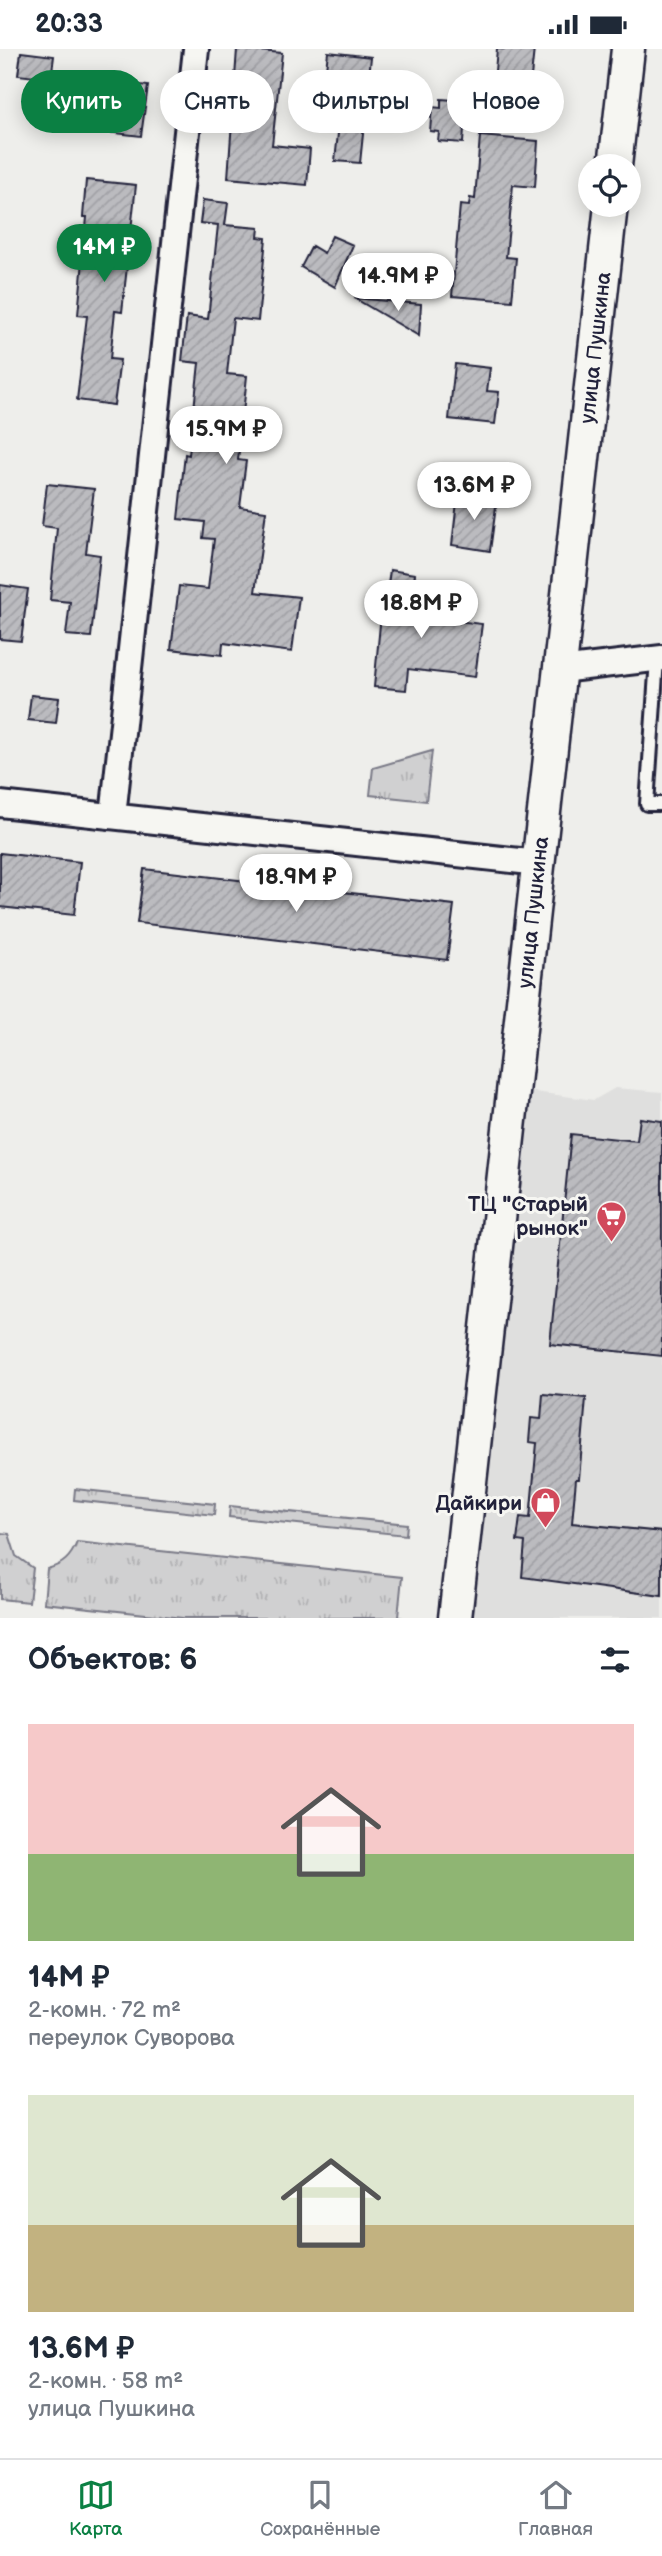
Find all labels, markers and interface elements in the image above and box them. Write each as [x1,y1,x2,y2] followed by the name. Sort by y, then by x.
[35,9,103,40] text: 20:33
[21,70,146,133] chip: Купить
[160,70,274,133] chip: Снять
[288,70,433,133] chip: Фильтры
[447,70,564,133] chip: Новое
[578,154,641,217] map controls
[578,154,641,217] button: locate
[55,225,153,284] pin: 14M ₽
[73,233,135,261] text: 14M ₽
[333,253,463,313] pin: 14.9M ₽
[357,262,439,290] text: 14.9M ₽
[574,270,616,425] street label: улица Пушкина
[161,407,291,466] pin: 15.9M ₽
[186,415,266,443] text: 15.9M ₽
[409,463,539,522] pin: 13.6M ₽
[433,471,515,499] text: 13.6M ₽
[356,581,486,640] pin: 18.8M ₽
[380,589,462,617] text: 18.8M ₽
[512,834,554,990] street label: улица Пушкина
[231,855,361,914] pin: 18.9M ₽
[255,863,337,891] text: 18.9M ₽
[468,1192,588,1241] place label: ТЦ "Старый рынок"
[594,1199,628,1243] supermarket icon: ТЦ "Старый рынок"
[528,1486,562,1530] shop icon: Дайкири
[435,1491,522,1516] place label: Дайкири
[596,1641,634,1679] icon: filters
[28,1642,197,1678] text: Объектов: 6
[268,1769,394,1895] icon: home
[28,1960,110,1996] text: 14M ₽
[28,1996,181,2024] text: 2-комн. · 72 m²
[28,2024,235,2052] text: переулок Суворова
[268,2140,394,2266] icon: home
[28,2331,134,2367] text: 13.6M ₽
[28,2367,183,2395] text: 2-комн. · 58 m²
[28,2395,195,2423] text: улица Пушкина
[69,2476,122,2541] tab: Карта
[260,2476,380,2541] tab: Сохранённые
[518,2476,593,2541] tab: Главная

